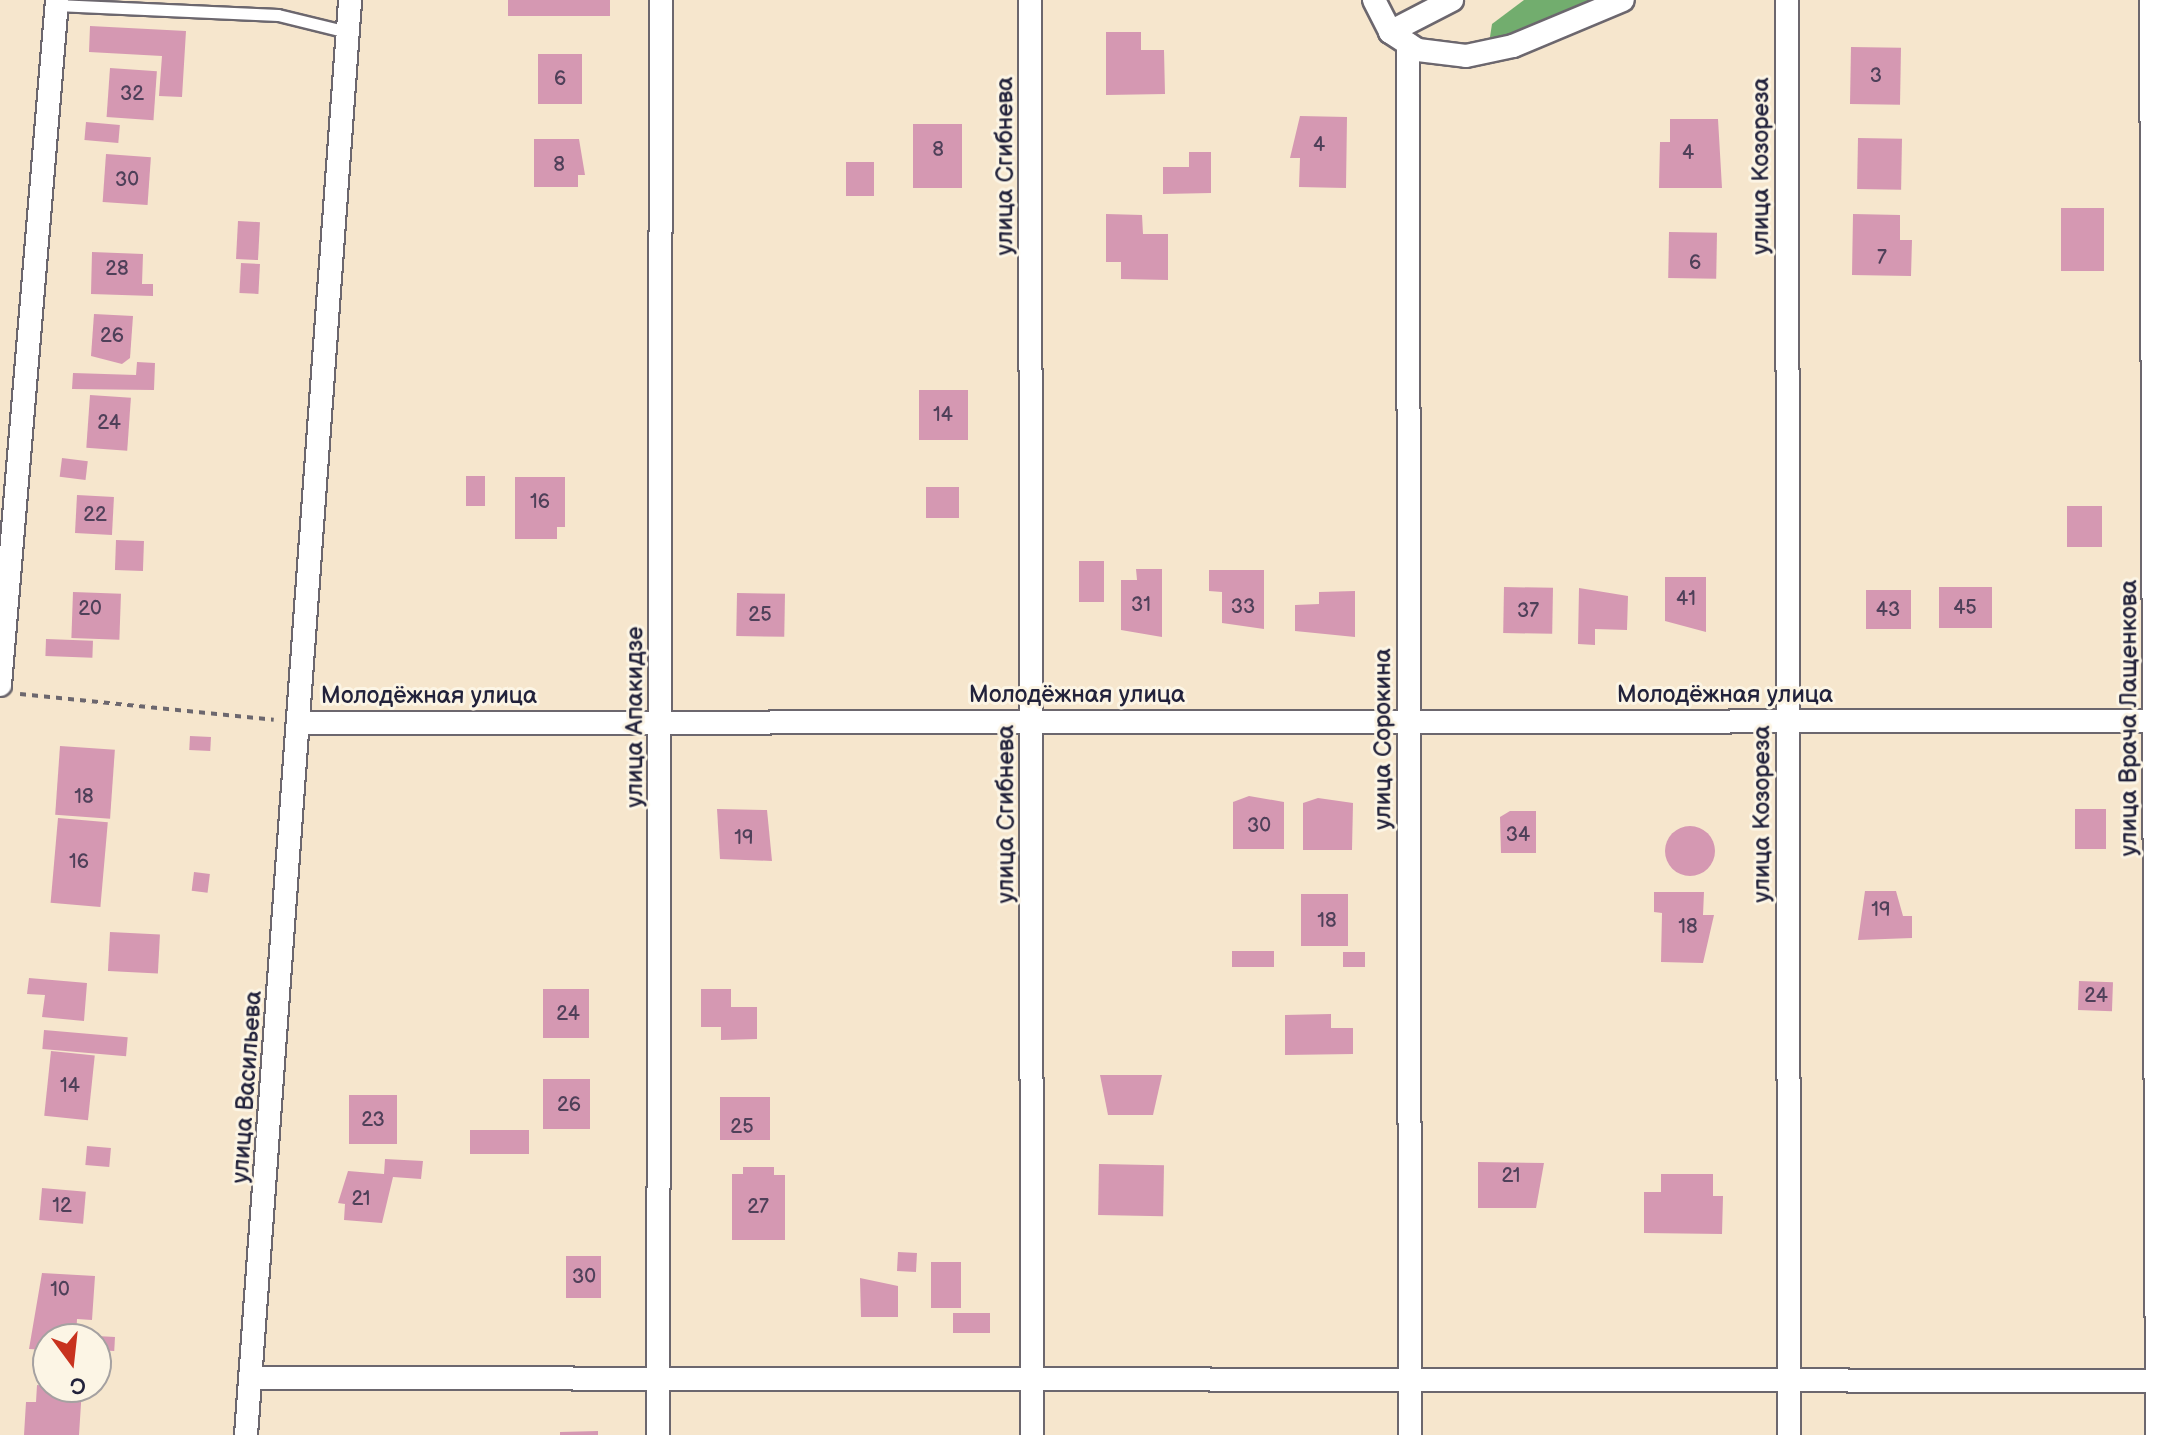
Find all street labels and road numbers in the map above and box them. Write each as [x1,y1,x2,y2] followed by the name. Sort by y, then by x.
[991,77,1019,255] street label: улица Сгибнева
[1747,77,1775,255] street label: улица Козореза
[2115,580,2143,856] street label: улица Врача Лащенкова
[621,626,649,808] street label: улица Апакидзе
[1369,648,1397,830] street label: улица Сорокина
[969,681,1185,709] street label: Молодёжная улица
[1617,681,1833,709] street label: Молодёжная улица
[321,682,537,710] street label: Молодёжная улица
[992,725,1020,903] street label: улица Сгибнева
[1748,725,1776,903] street label: улица Козореза
[226,990,268,1184] street label: улица Васильева

